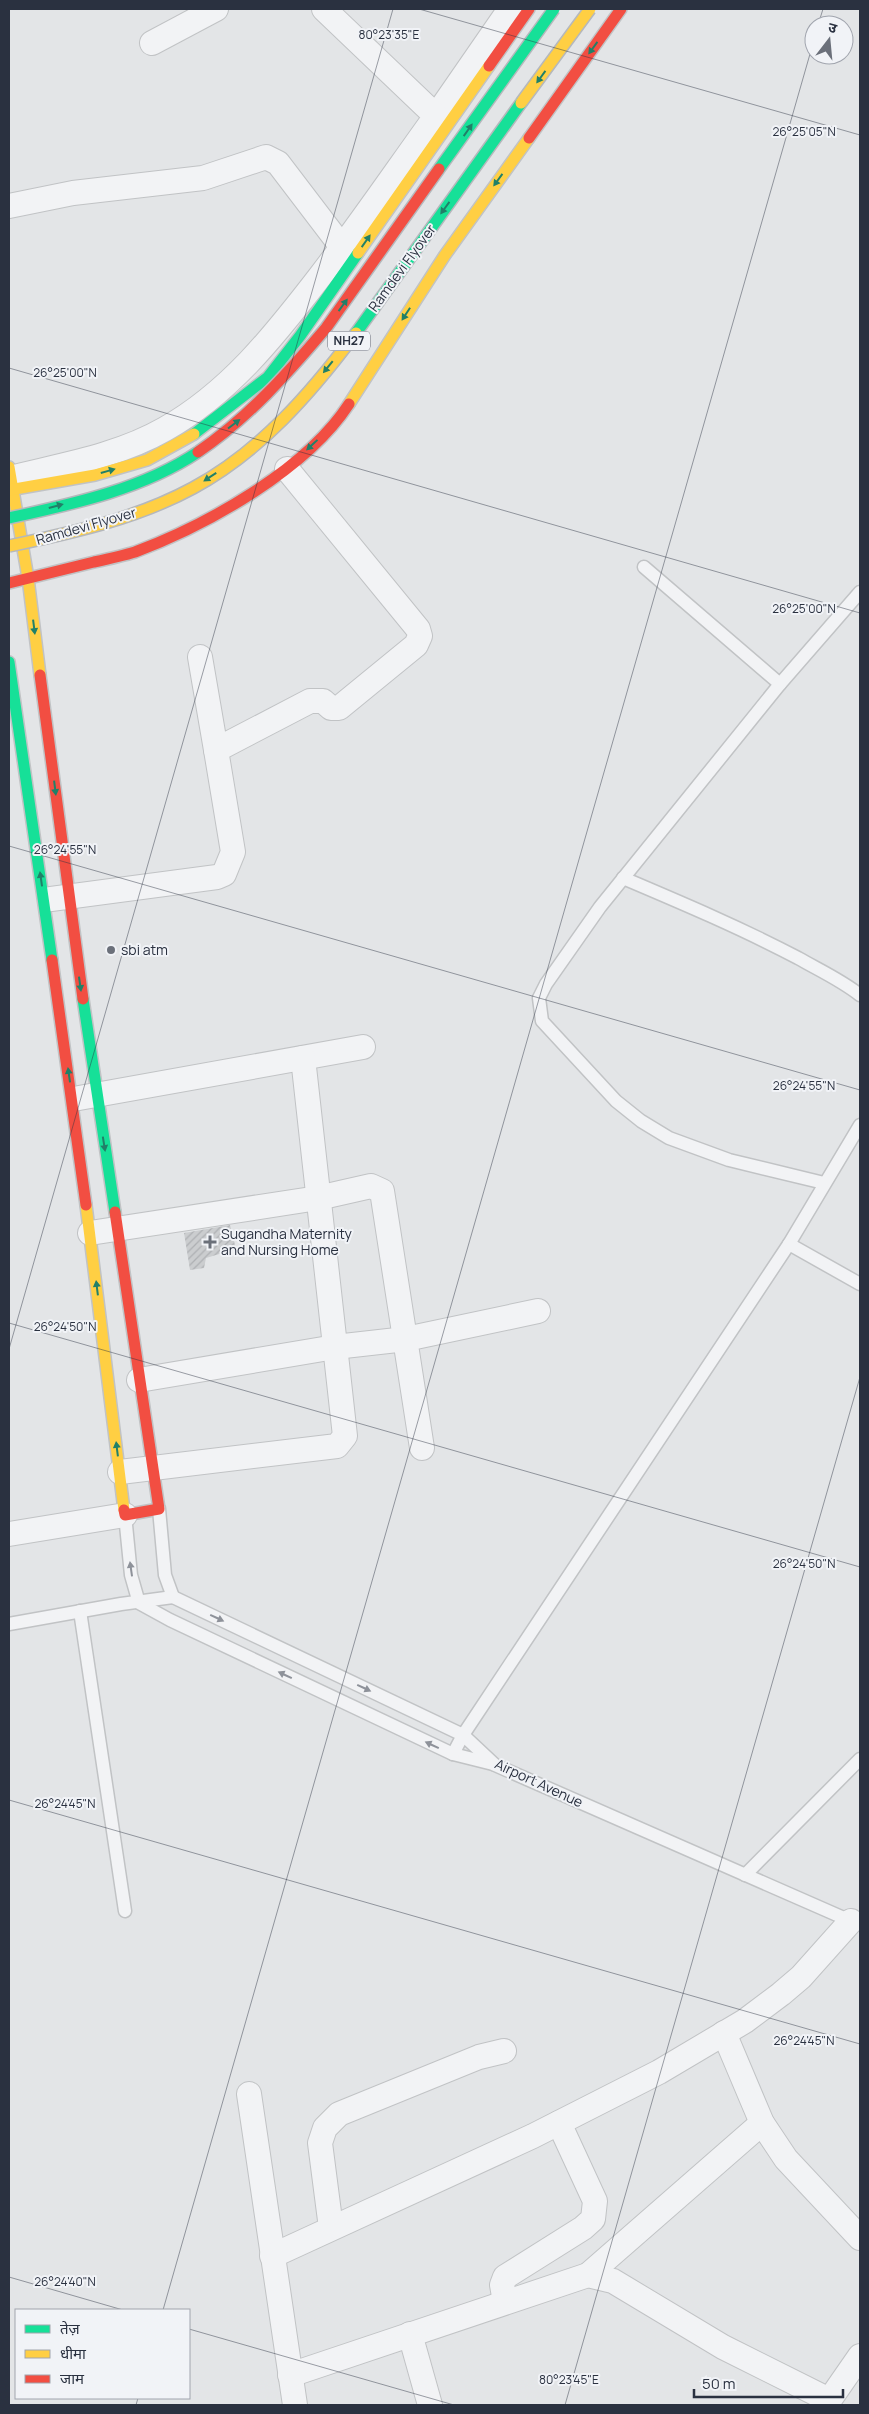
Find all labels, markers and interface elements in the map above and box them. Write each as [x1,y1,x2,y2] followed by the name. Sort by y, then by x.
[804,15,854,65] north arrow
[826,17,840,38] text: उ
[359,26,420,43] text: 80°23'35"E
[588,41,598,55] one-way arrow
[536,70,546,83] one-way arrow
[463,123,473,137] one-way arrow
[772,123,836,140] text: 26°25'05"N
[493,173,503,187] one-way arrow
[440,201,450,215] one-way arrow
[364,220,440,315] street label: Ramdevi Flyover
[361,235,371,248] one-way arrow
[338,298,348,312] one-way arrow
[402,308,411,321] one-way arrow
[328,332,370,351] road number: NH27
[323,360,334,373] one-way arrow
[33,364,97,381] text: 26°25'00"N
[227,419,240,430] one-way arrow
[306,439,318,451] one-way arrow
[101,467,116,475] one-way arrow
[203,472,217,482] one-way arrow
[34,502,138,549] street label: Ramdevi Flyover
[49,502,64,510] one-way arrow
[772,600,836,617] text: 26°25'00"N
[30,619,38,635] one-way arrow
[51,780,59,796] one-way arrow
[34,841,96,858] text: 26°24'55"N
[37,871,45,887] one-way arrow
[121,940,168,959] place label: sbi atm
[105,944,117,956] marker: sbi atm
[76,976,84,992] one-way arrow
[65,1066,73,1082] one-way arrow
[773,1077,835,1094] text: 26°24'55"N
[100,1137,108,1153] one-way arrow
[221,1224,353,1259] place label: Sugandha Maternity and Nursing Home
[203,1235,217,1249] marker: Sugandha Maternity and Nursing Home
[93,1280,101,1296] one-way arrow
[34,1318,96,1335] text: 26°24'50"N
[113,1441,121,1457] one-way arrow
[773,1555,835,1572] text: 26°24'50"N
[127,1561,135,1577] one-way arrow
[210,1614,224,1622] one-way arrow
[278,1671,292,1679] one-way arrow
[357,1684,371,1692] one-way arrow
[425,1740,439,1748] one-way arrow
[492,1754,586,1811] street label: Airport Avenue
[34,1795,96,1812] text: 26°24'45"N
[773,2032,835,2049] text: 26°24'45"N
[34,2273,96,2290] text: 26°24'40"N
[15,2309,190,2399] legend
[60,2318,81,2339] text: तेज़
[60,2343,87,2364] text: धीमा
[694,2366,843,2398] scale bar
[60,2368,85,2389] text: जाम
[539,2371,599,2388] text: 80°23'45"E
[702,2373,736,2394] text: 50 m

